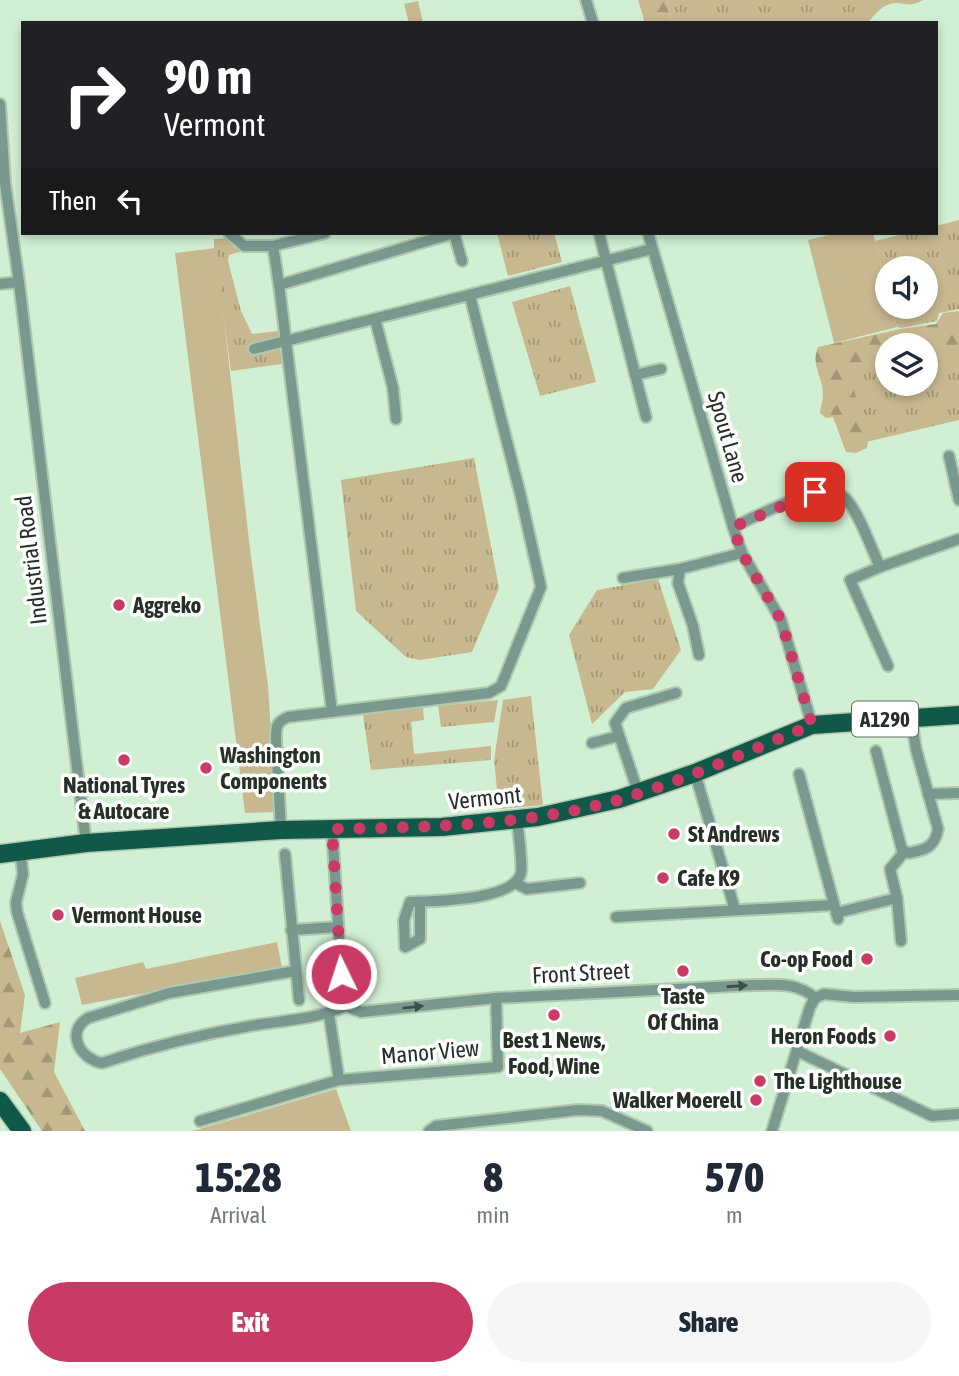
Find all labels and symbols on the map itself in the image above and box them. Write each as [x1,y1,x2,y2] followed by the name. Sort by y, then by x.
[703,389,753,485] street label: Spout Lane
[785,462,845,522] pin
[10,494,52,626] street label: Industrial Road
[132,592,201,618] place label: Aggreko
[111,597,127,613] marker: Aggreko
[852,702,918,736] road number: A1290
[219,742,327,794] place label: Washington Components
[116,752,132,768] marker: National Tyres & Autocare
[198,760,214,776] marker: Washington Components
[63,772,185,824] place label: National Tyres & Autocare
[447,781,523,815] street label: Vermont
[688,821,780,847] place label: St Andrews
[666,826,682,842] marker: St Andrews
[677,865,740,891] place label: Cafe K9
[655,870,671,886] marker: Cafe K9
[71,902,202,928] place label: Vermont House
[50,907,66,923] marker: Vermont House
[304,937,378,1011] position arrow
[760,946,853,972] place label: Co-op Food
[859,951,875,967] marker: Co-op Food
[531,957,631,989] street label: Front Street
[675,963,691,979] marker: Taste Of China
[727,980,749,991] one-way arrow
[647,983,719,1035] place label: Taste Of China
[402,1001,424,1012] one-way arrow
[546,1007,562,1023] marker: Best 1 News, Food, Wine
[771,1023,876,1049] place label: Heron Foods
[503,1027,605,1079] place label: Best 1 News, Food, Wine
[882,1028,898,1044] marker: Heron Foods
[380,1035,480,1069] street label: Manor View
[774,1068,902,1094] place label: The Lighthouse
[752,1073,768,1089] marker: The Lighthouse
[612,1087,743,1113] place label: Walker Moerell
[748,1092,764,1108] marker: Walker Moerell

